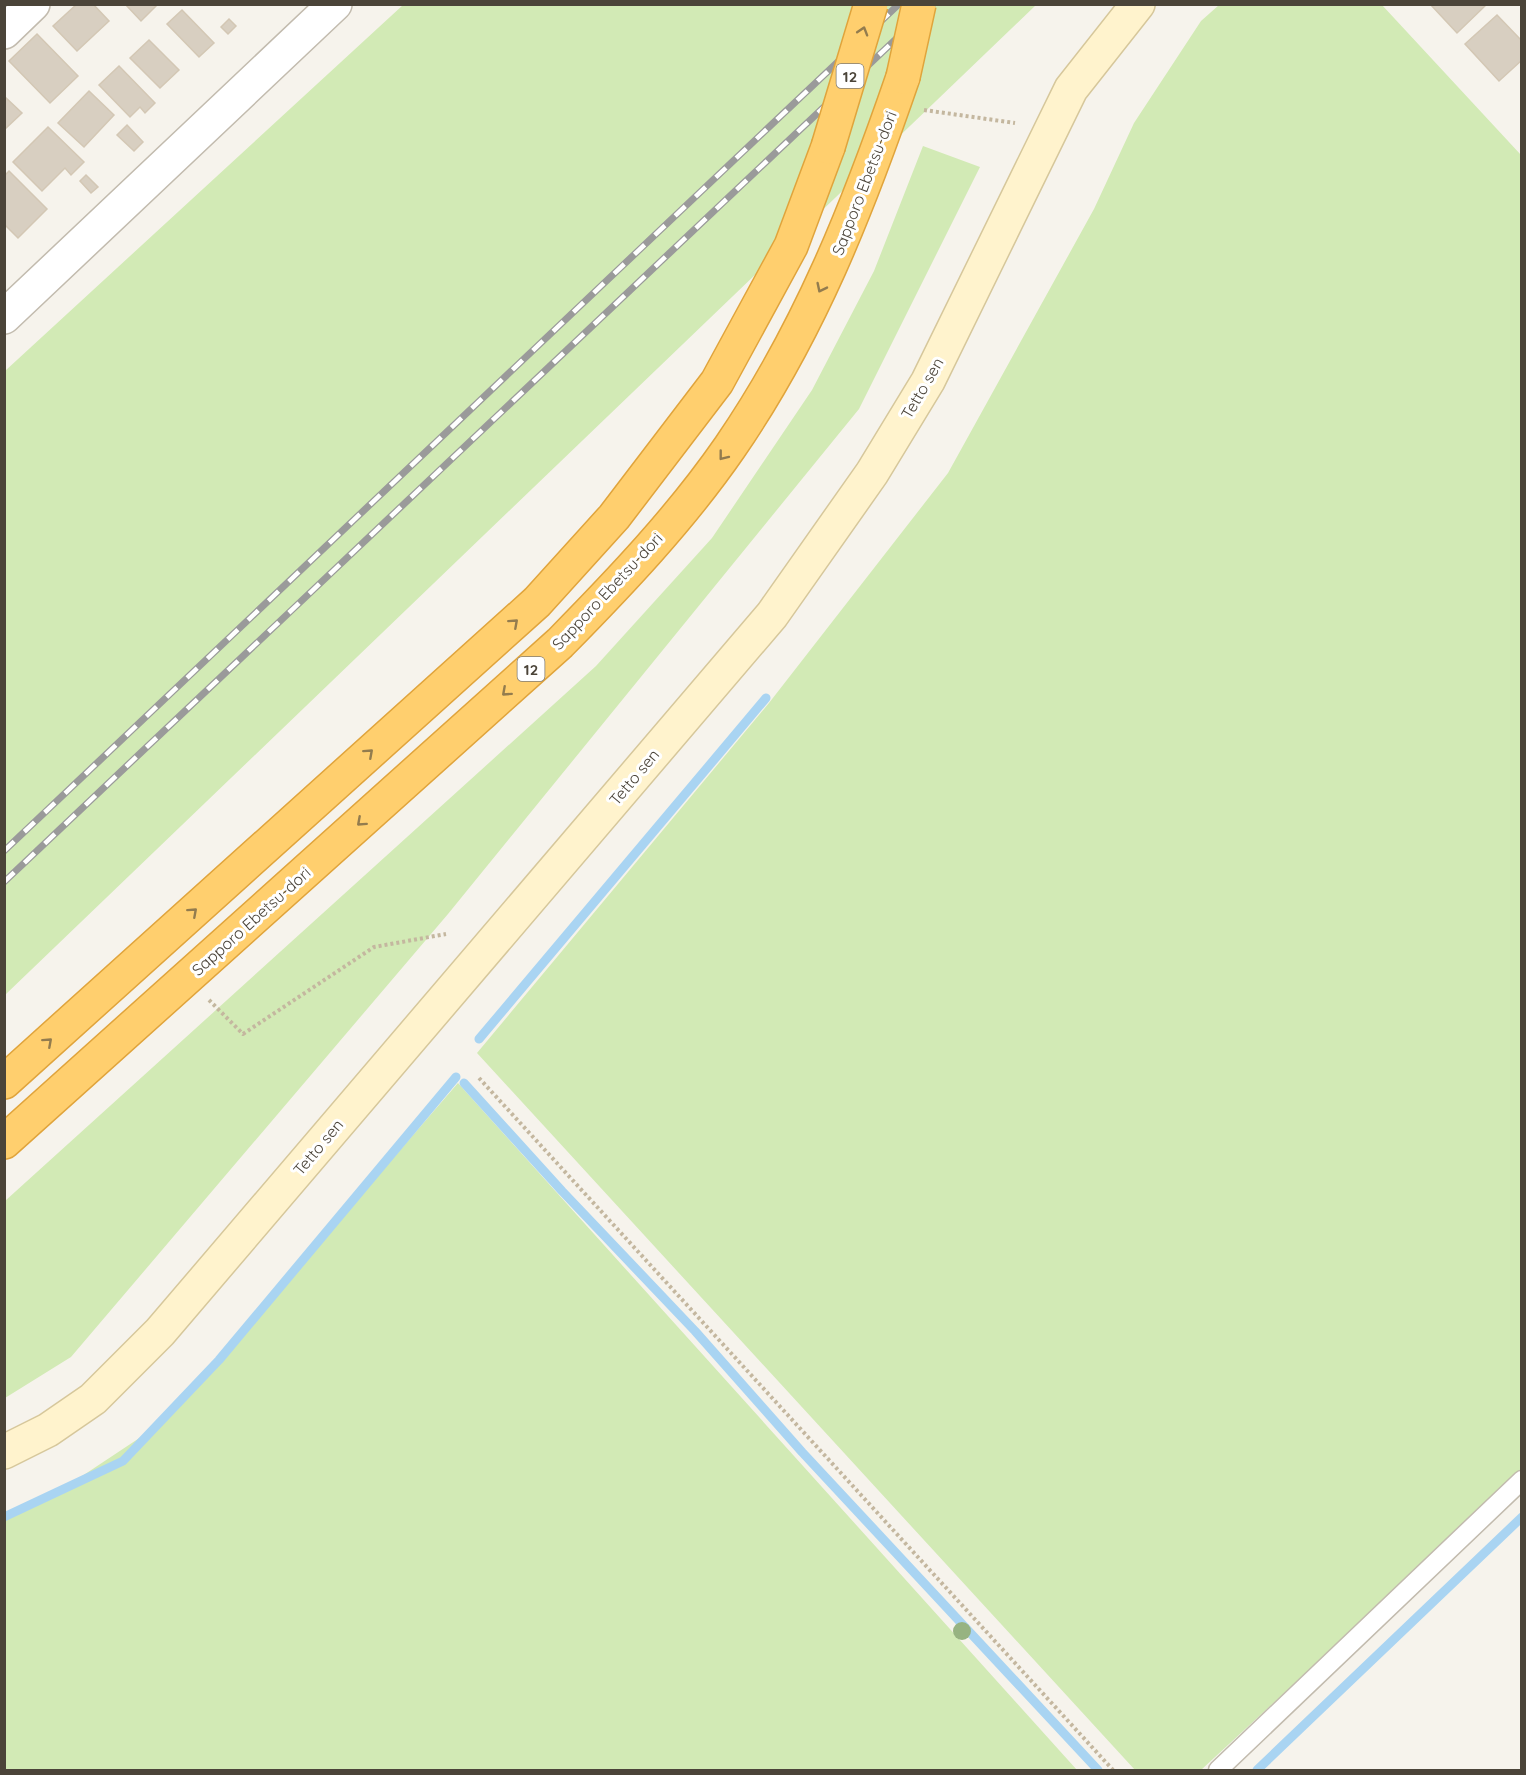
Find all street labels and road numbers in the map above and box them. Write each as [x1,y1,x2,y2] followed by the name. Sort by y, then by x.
[836,64,864,88] road number: 12
[827,108,901,258] street label: Sapporo Ebetsu-dori
[896,354,948,422] street label: Tetto sen
[548,528,666,654] street label: Sapporo Ebetsu-dori
[518,657,544,681] road number: 12
[605,745,663,809] street label: Tetto sen
[187,862,315,980] street label: Sapporo Ebetsu-dori
[289,1115,347,1179] street label: Tetto sen

